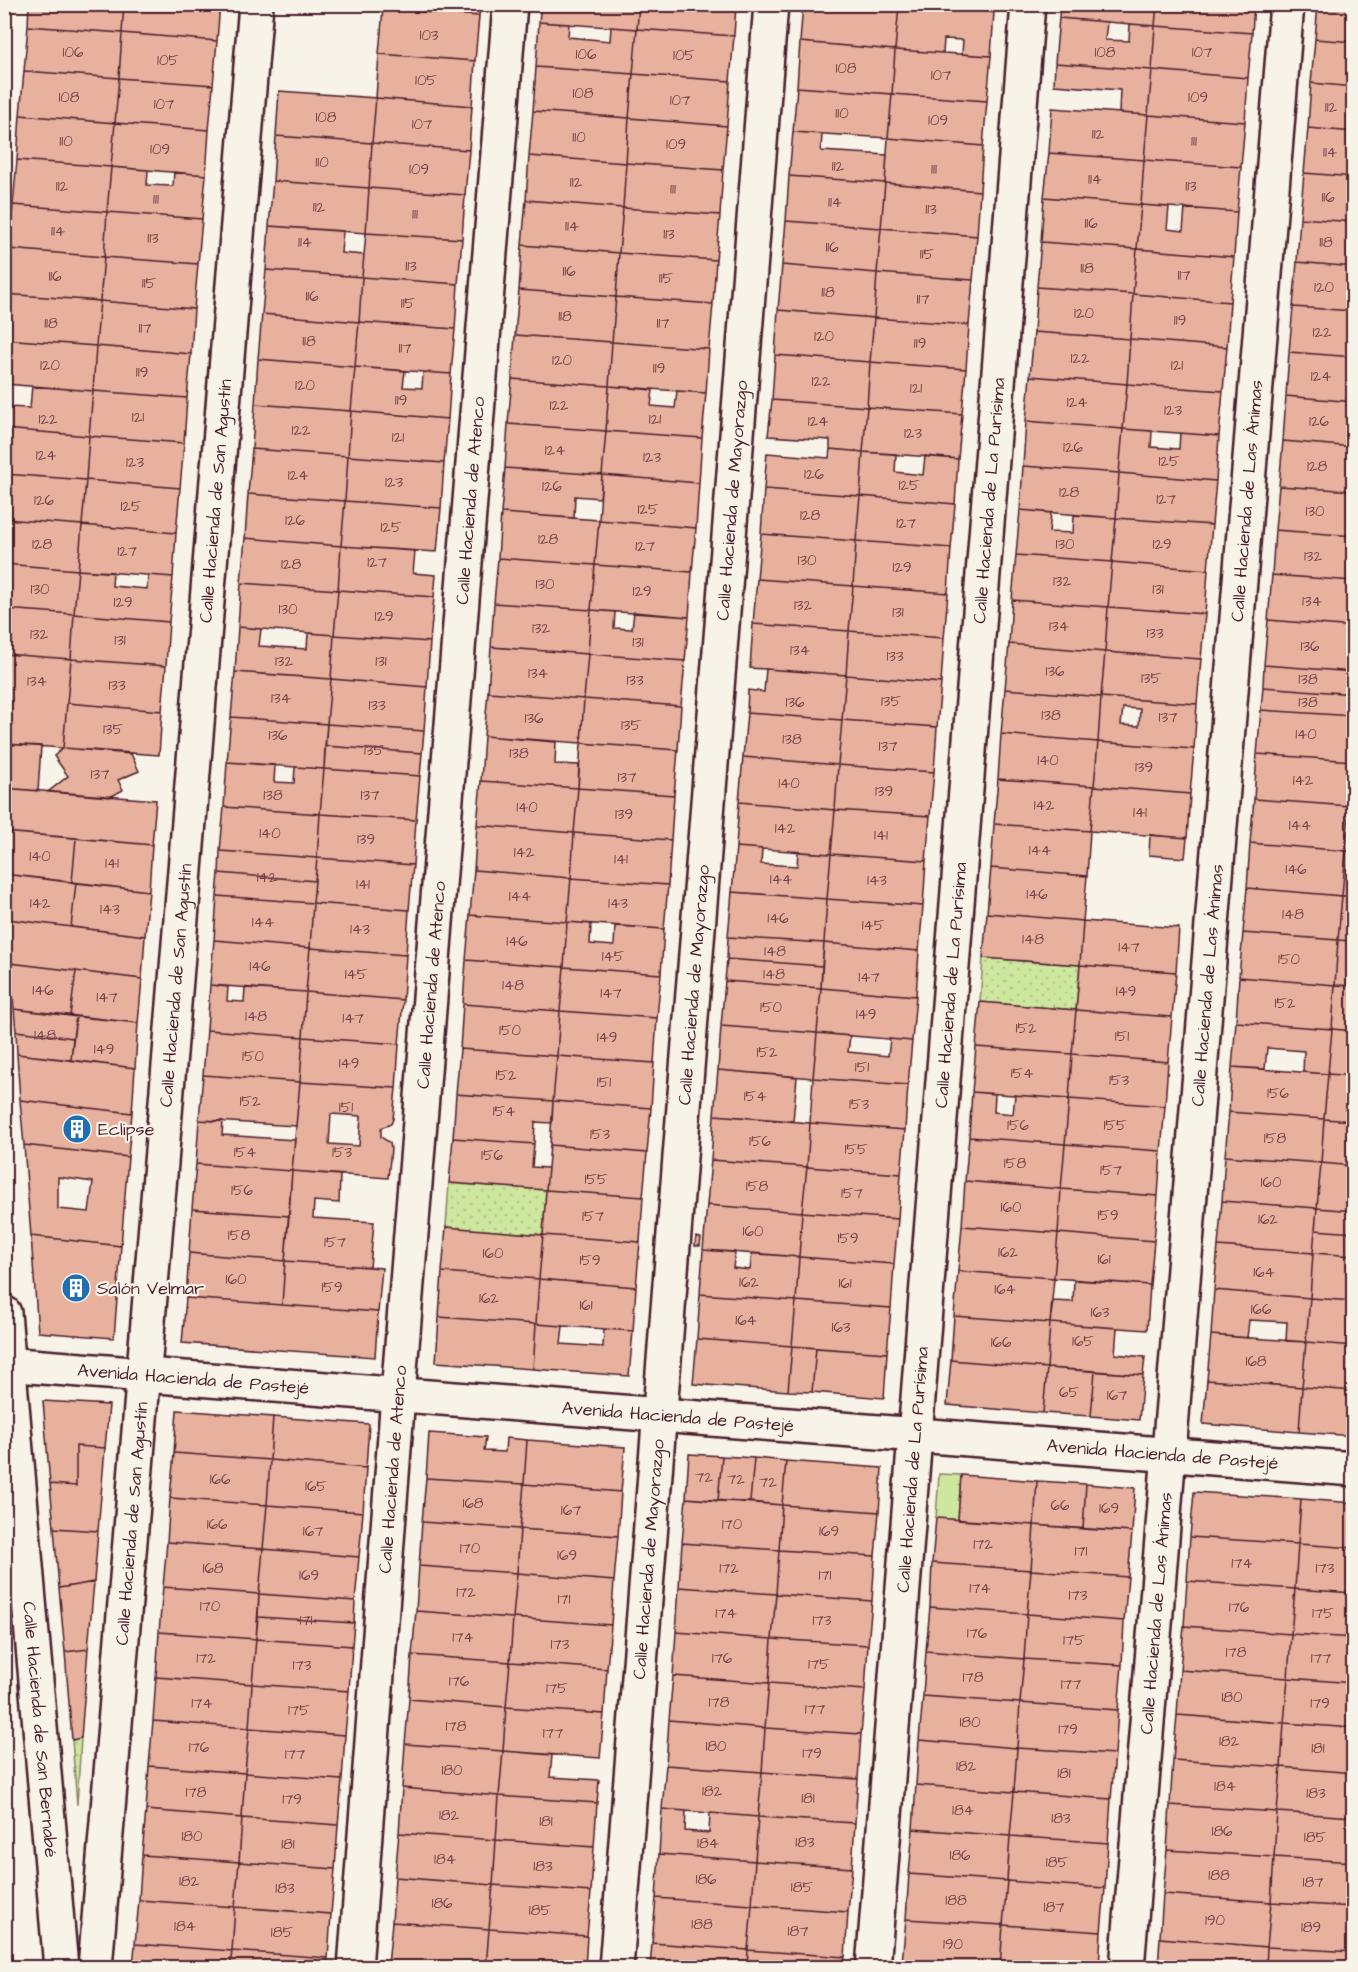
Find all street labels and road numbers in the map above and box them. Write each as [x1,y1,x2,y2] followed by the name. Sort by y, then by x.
[967,377,1011,624] street label: Calle Hacienda de La Purísima
[193,378,238,624] street label: Calle Hacienda de San Agustín
[1224,379,1269,623] street label: Calle Hacienda de Las Ánimas
[710,380,754,622] street label: Calle Hacienda de Mayorazgo
[449,396,491,605] street label: Calle Hacienda de Atenco
[928,861,973,1109] street label: Calle Hacienda de La Purísima
[153,863,198,1108] street label: Calle Hacienda de San Agustín
[1185,863,1229,1107] street label: Calle Hacienda de Las Ánimas
[672,864,716,1106] street label: Calle Hacienda de Mayorazgo
[410,880,452,1090] street label: Calle Hacienda de Atenco
[890,1346,934,1593] street label: Calle Hacienda de La Purísima
[77,1357,311,1400] street label: Avenida Hacienda de Pastejé
[372,1364,413,1574] street label: Calle Hacienda de Atenco
[561,1395,795,1438] street label: Avenida Hacienda de Pastejé
[109,1401,154,1646] street label: Calle Hacienda de San Agustín
[1046,1433,1280,1476] street label: Avenida Hacienda de Pastejé
[626,1438,670,1680] street label: Calle Hacienda de Mayorazgo
[1134,1491,1178,1735] street label: Calle Hacienda de Las Ánimas
[17,1600,64,1859] street label: Calle Hacienda de San Bernabé

